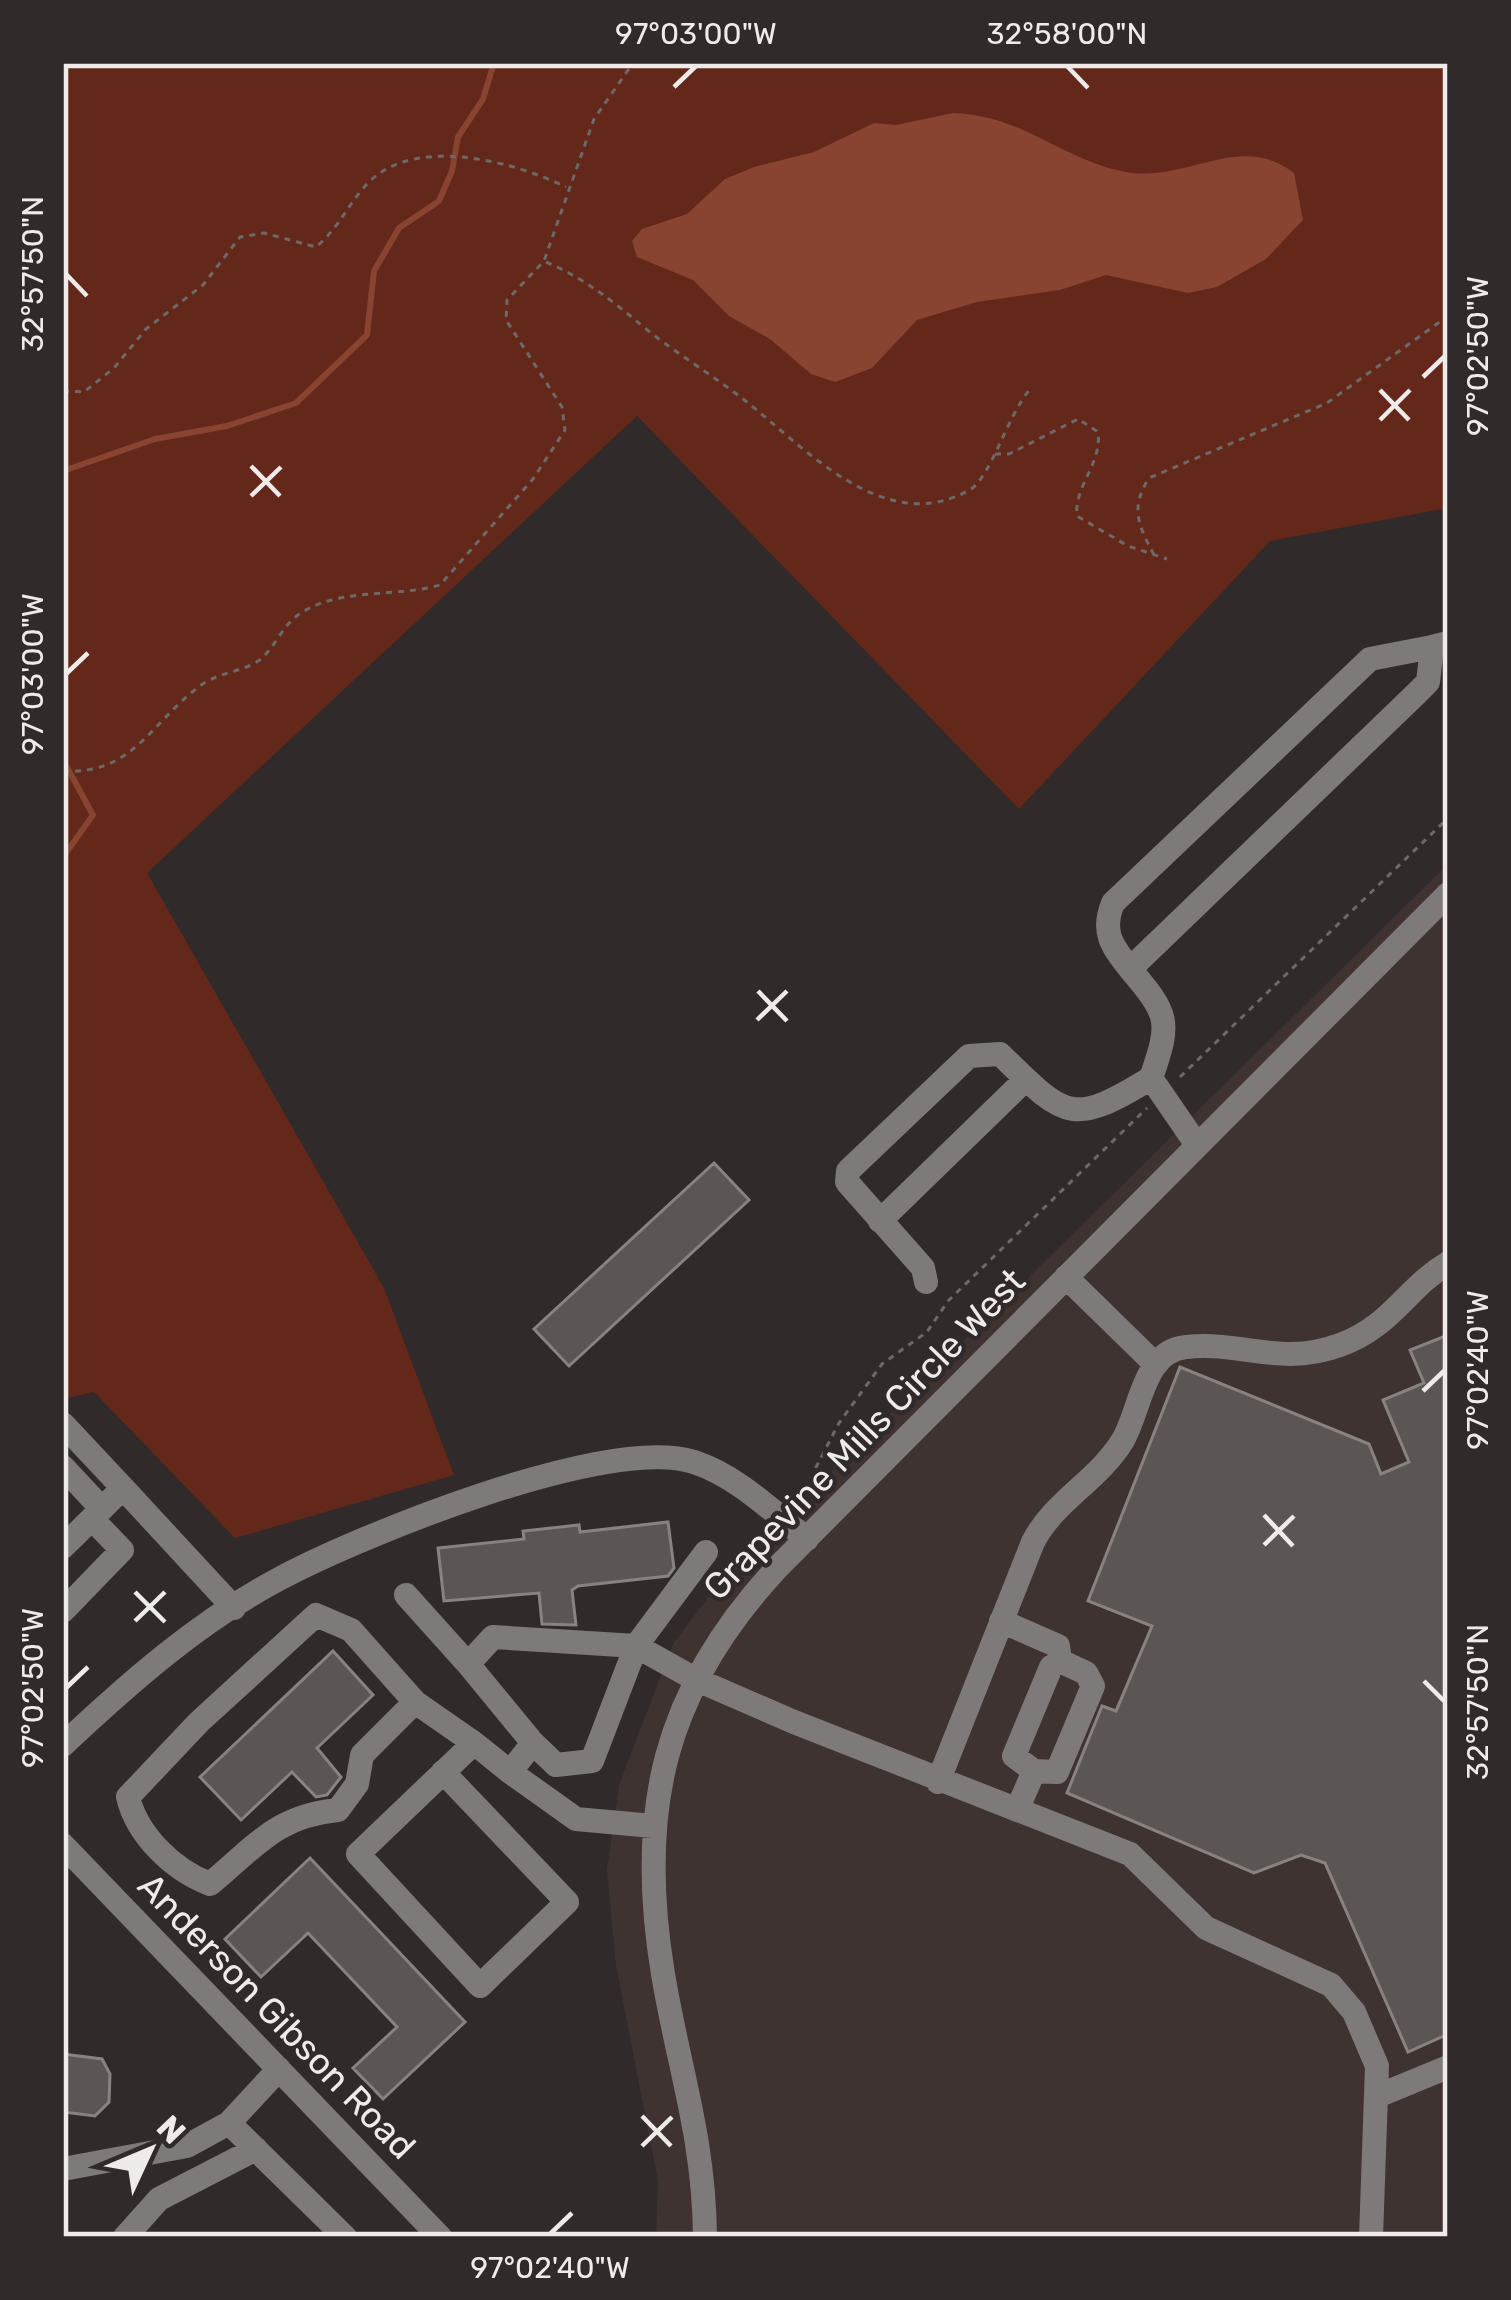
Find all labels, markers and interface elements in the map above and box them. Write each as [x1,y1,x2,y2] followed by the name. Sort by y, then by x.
[615,16,777,52] text: 97°03'00"W
[987,16,1147,52] text: 32°58'00"N
[15,196,51,352] text: 32°57'50"N
[1460,276,1496,436] text: 97°02'50"W
[15,593,51,755] text: 97°03'00"W
[694,1259,1034,1609] street label: Grapevine Mills Circle West
[1460,1290,1496,1450] text: 97°02'40"W
[15,1608,51,1768] text: 97°02'50"W
[1460,1624,1496,1780] text: 32°57'50"N
[129,1864,425,2168] street label: Anderson Gibson Road
[90,2090,210,2210] north arrow
[149,2107,193,2152] text: N
[470,2250,630,2286] text: 97°02'40"W

